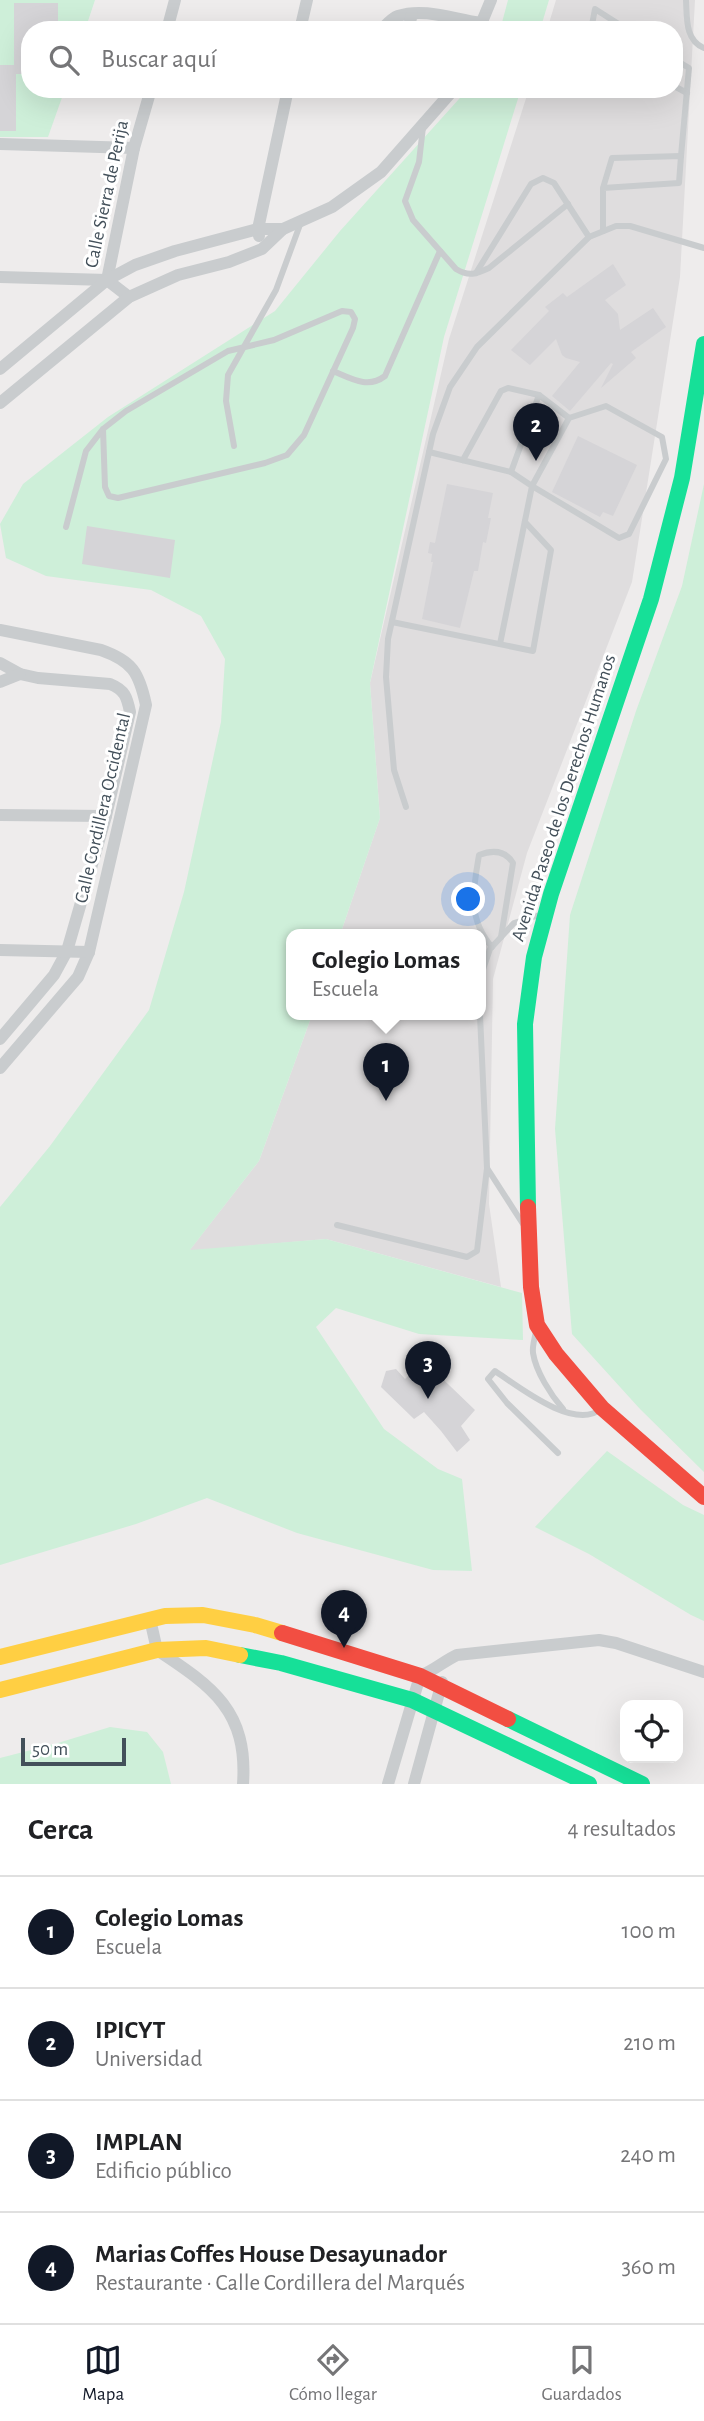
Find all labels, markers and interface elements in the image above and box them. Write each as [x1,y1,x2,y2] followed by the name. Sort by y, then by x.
[21,21,683,98] search box
[45,41,83,79] icon: search
[101,46,217,72] text: Buscar aquí
[82,118,132,270] street label: Calle Sierra de Perija
[513,403,559,461] pin: 2
[509,652,619,944] street label: Avenida Paseo de los Derechos Humanos
[72,711,134,905] street label: Calle Cordillera Occidental
[451,882,485,916] your location
[286,929,486,1020] popup
[312,947,460,973] text: Colegio Lomas
[312,978,379,1001] text: Escuela
[363,1043,409,1101] pin: 1
[405,1341,451,1399] pin: 3
[321,1590,367,1648] pin: 4
[620,1700,683,1763] map controls
[620,1700,683,1763] button: locate
[21,1735,126,1767] scale bar
[32,1740,68,1759] text: 50 m
[28,1815,93,1845] text: Cerca
[568,1818,676,1841] text: 4 resultados
[95,1905,244,1931] text: Colegio Lomas
[47,1920,55,1943] text: 1
[622,1920,676,1943] text: 100 m
[95,1936,162,1959] text: Escuela
[95,2017,166,2043] text: IPICYT
[46,2032,56,2055] text: 2
[623,2032,676,2055] text: 210 m
[95,2048,202,2071] text: Universidad
[95,2129,183,2155] text: IMPLAN
[46,2144,56,2167] text: 3
[620,2144,676,2167] text: 240 m
[95,2160,232,2183] text: Edificio público
[95,2241,447,2267] text: Marias Coffes House Desayunador
[45,2256,57,2279] text: 4
[621,2256,676,2279] text: 360 m
[95,2272,465,2295] text: Restaurante · Calle Cordillera del Marqués
[82,2341,124,2406] tab: Mapa
[289,2341,377,2406] tab: Cómo llegar
[541,2341,622,2406] tab: Guardados

